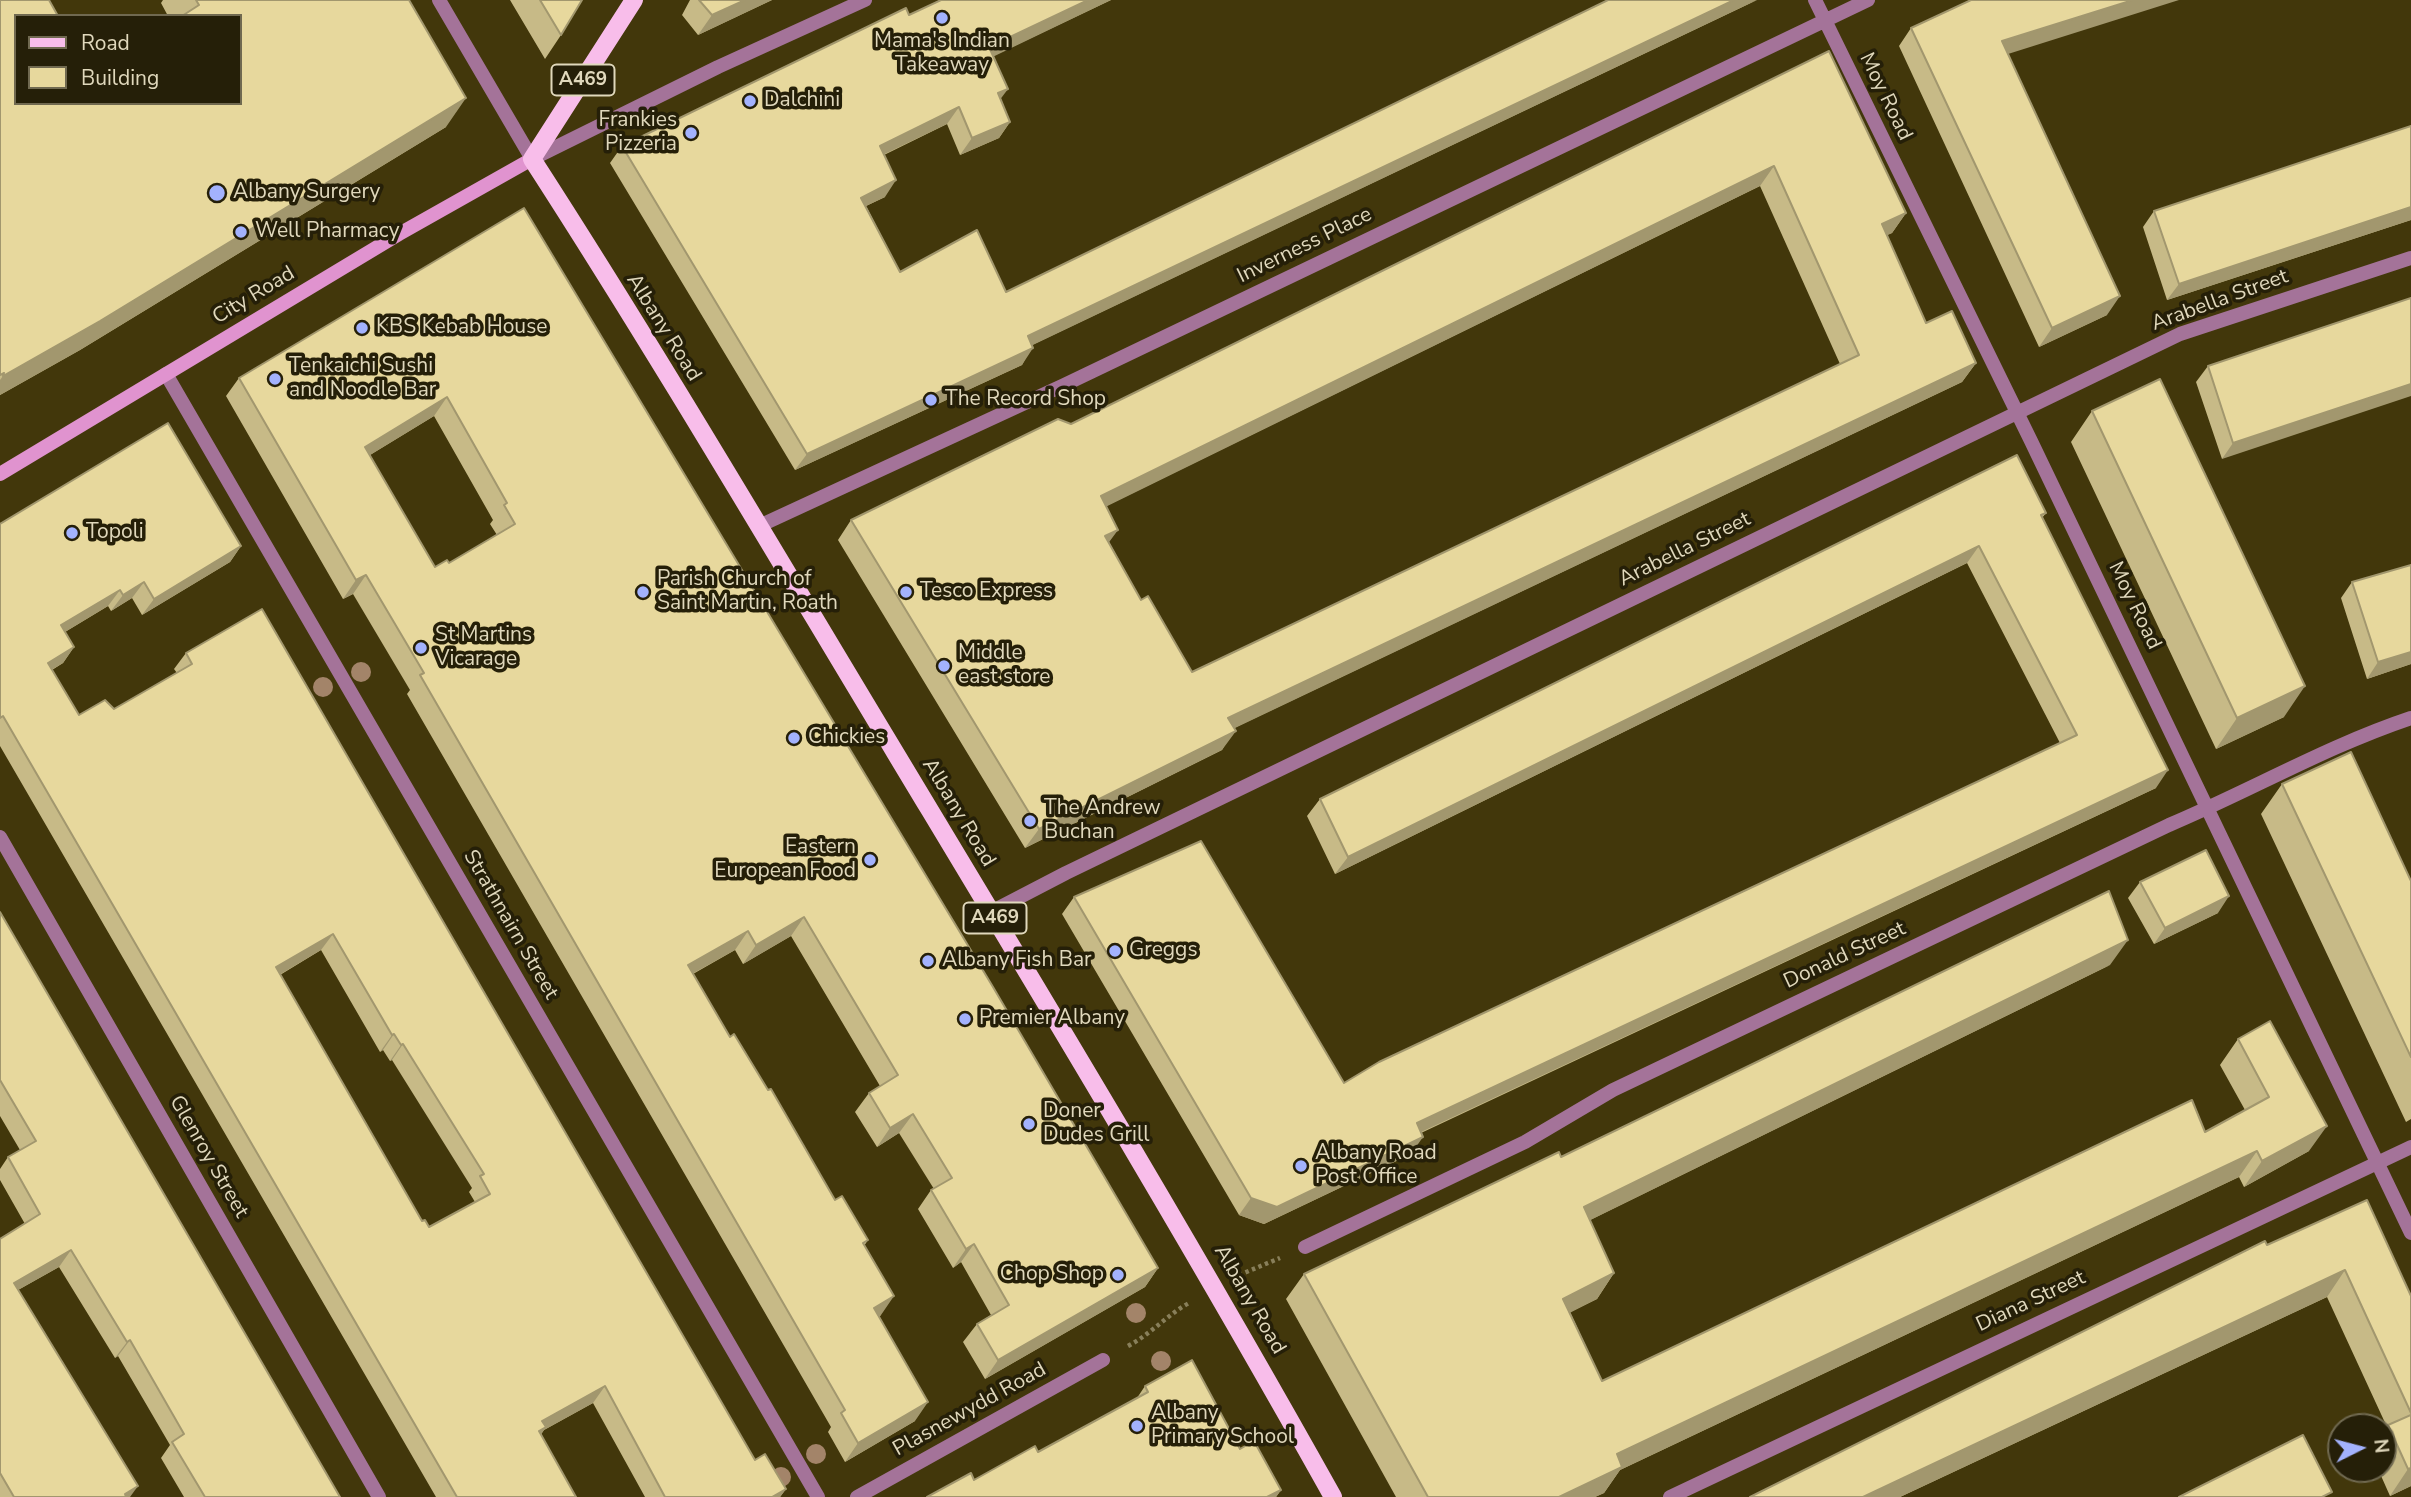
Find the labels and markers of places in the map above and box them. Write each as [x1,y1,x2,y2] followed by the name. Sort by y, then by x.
[934,10,950,26] marker: Mama's Indian Takeaway
[874,29,1010,79] place label: Mama's Indian Takeaway
[764,88,840,114] place label: Dalchini
[742,93,758,109] marker: Dalchini
[599,108,677,158] place label: Frankies Pizzeria
[683,125,699,141] marker: Frankies Pizzeria
[233,180,380,206] place label: Albany Surgery
[207,183,227,203] marker: Albany Surgery
[255,219,399,245] place label: Well Pharmacy
[233,224,249,240] marker: Well Pharmacy
[376,315,547,341] place label: KBS Kebab House
[354,320,370,336] marker: KBS Kebab House
[289,354,436,404] place label: Tenkaichi Sushi and Noodle Bar
[267,371,283,387] marker: Tenkaichi Sushi and Noodle Bar
[945,387,1106,413] place label: The Record Shop
[923,392,939,408] marker: The Record Shop
[86,520,144,546] place label: Topoli
[64,525,80,541] marker: Topoli
[657,567,838,617] place label: Parish Church of Saint Martin, Roath
[920,579,1053,605] place label: Tesco Express
[635,584,651,600] marker: Parish Church of Saint Martin, Roath
[898,584,914,600] marker: Tesco Express
[435,623,532,673] place label: St Martins Vicarage
[413,640,429,656] marker: St Martins Vicarage
[958,641,1051,691] place label: Middle east store
[936,658,952,674] marker: Middle east store
[808,725,885,751] place label: Chickies
[786,730,802,746] marker: Chickies
[1044,796,1161,846] place label: The Andrew Buchan
[1022,813,1038,829] marker: The Andrew Buchan
[714,835,856,885] place label: Eastern European Food
[862,852,878,868] marker: Eastern European Food
[1129,938,1198,964] place label: Greggs
[1107,943,1123,959] marker: Greggs
[942,948,1092,974] place label: Albany Fish Bar
[920,953,936,969] marker: Albany Fish Bar
[979,1006,1125,1032] place label: Premier Albany
[957,1011,973,1027] marker: Premier Albany
[1043,1099,1149,1149] place label: Doner Dudes Grill
[1021,1116,1037,1132] marker: Doner Dudes Grill
[1315,1141,1437,1191] place label: Albany Road Post Office
[1293,1158,1309,1174] marker: Albany Road Post Office
[1000,1262,1104,1288] place label: Chop Shop
[1110,1267,1126,1283] marker: Chop Shop
[1151,1401,1294,1451] place label: Albany Primary School
[1129,1418,1145,1434] marker: Albany Primary School

